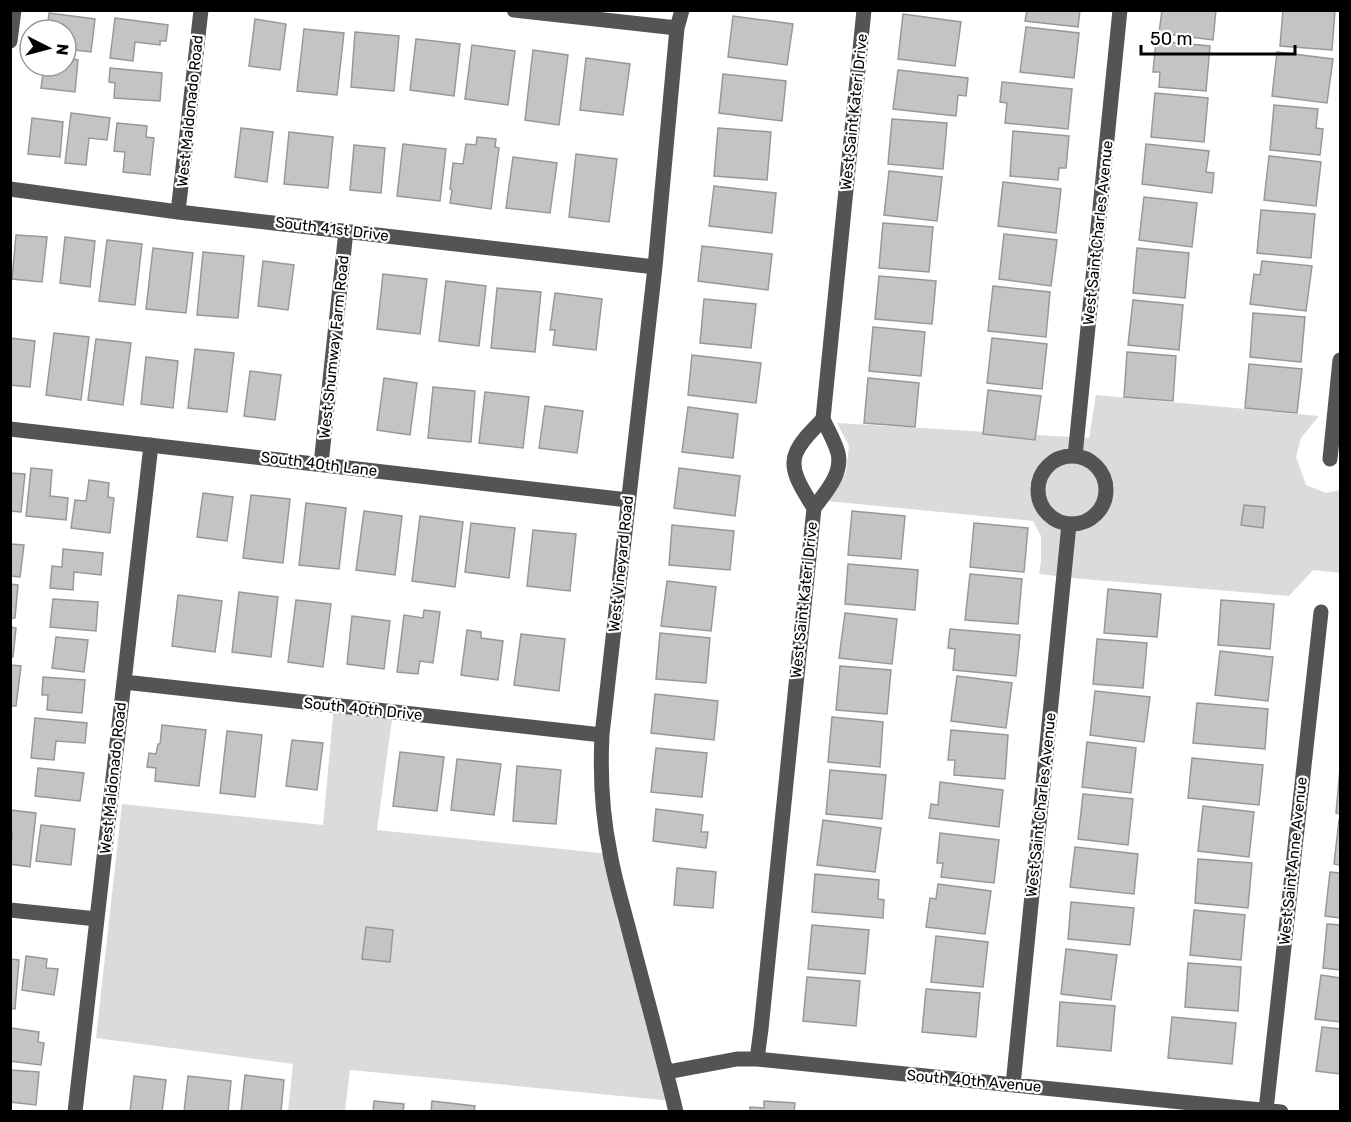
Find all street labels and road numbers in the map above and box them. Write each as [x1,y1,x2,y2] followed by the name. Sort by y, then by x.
[837,33,871,191] street label: West Saint Kateri Drive
[173,34,207,188] street label: West Maldonado Road
[1079,140,1117,326] street label: West Saint Charles Avenue
[274,213,390,245] street label: South 41st Drive
[315,254,353,440] street label: West Shumway Farm Road
[260,448,378,480] street label: South 40th Lane
[605,495,637,633] street label: West Vineyard Road
[787,521,821,679] street label: West Saint Kateri Drive
[303,694,423,724] street label: South 40th Drive
[96,701,130,855] street label: West Maldonado Road
[1022,712,1060,898] street label: West Saint Charles Avenue
[1275,776,1311,946] street label: West Saint Anne Avenue
[906,1066,1042,1096] street label: South 40th Avenue

